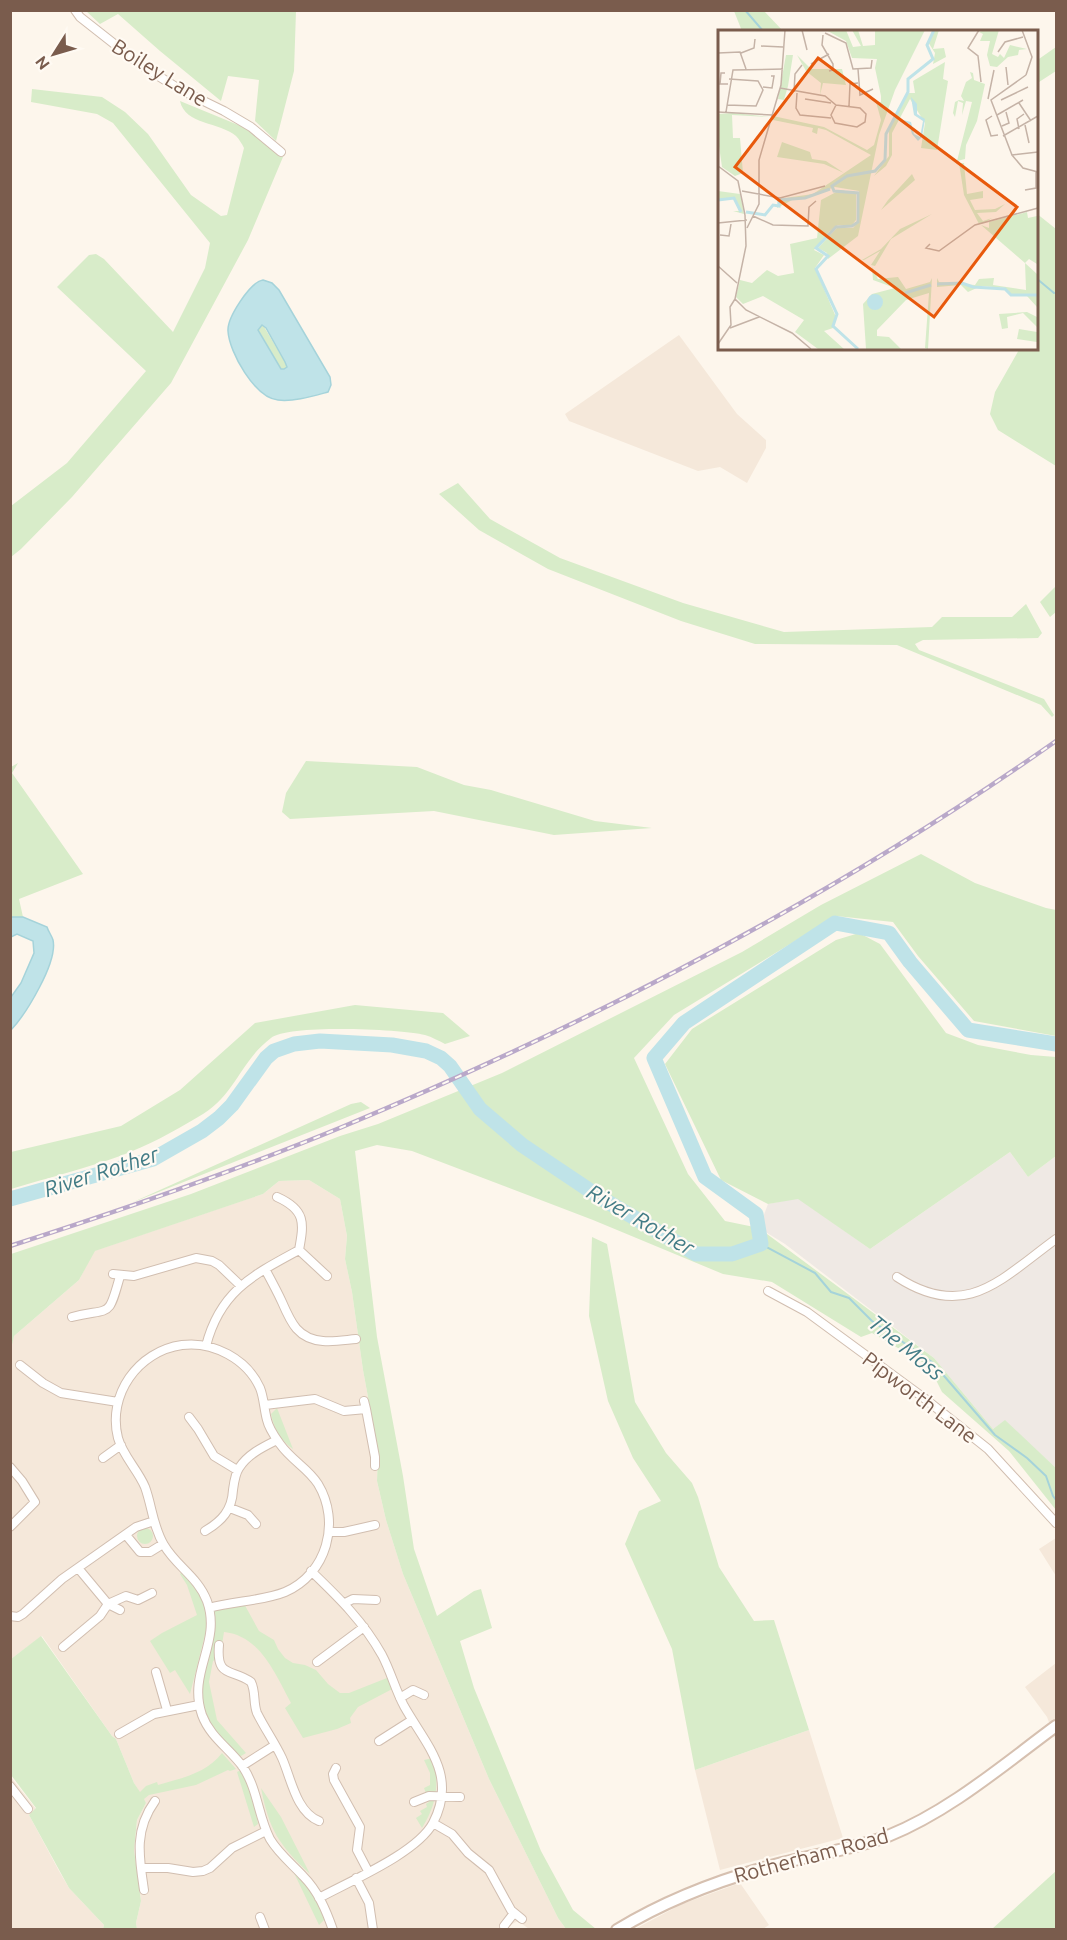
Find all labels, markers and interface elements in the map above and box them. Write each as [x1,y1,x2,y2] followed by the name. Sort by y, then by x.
[24,24,84,84] north arrow
[718,30,1037,350] inset map
[108,33,212,111] street label: Boiley Lane
[31,53,53,73] text: N
[40,1140,162,1201] water label: River Rother
[583,1178,699,1260] water label: River Rother
[864,1309,950,1385] water label: The Moss
[858,1346,982,1448] street label: Pipworth Lane
[731,1823,891,1887] street label: Rotherham Road

